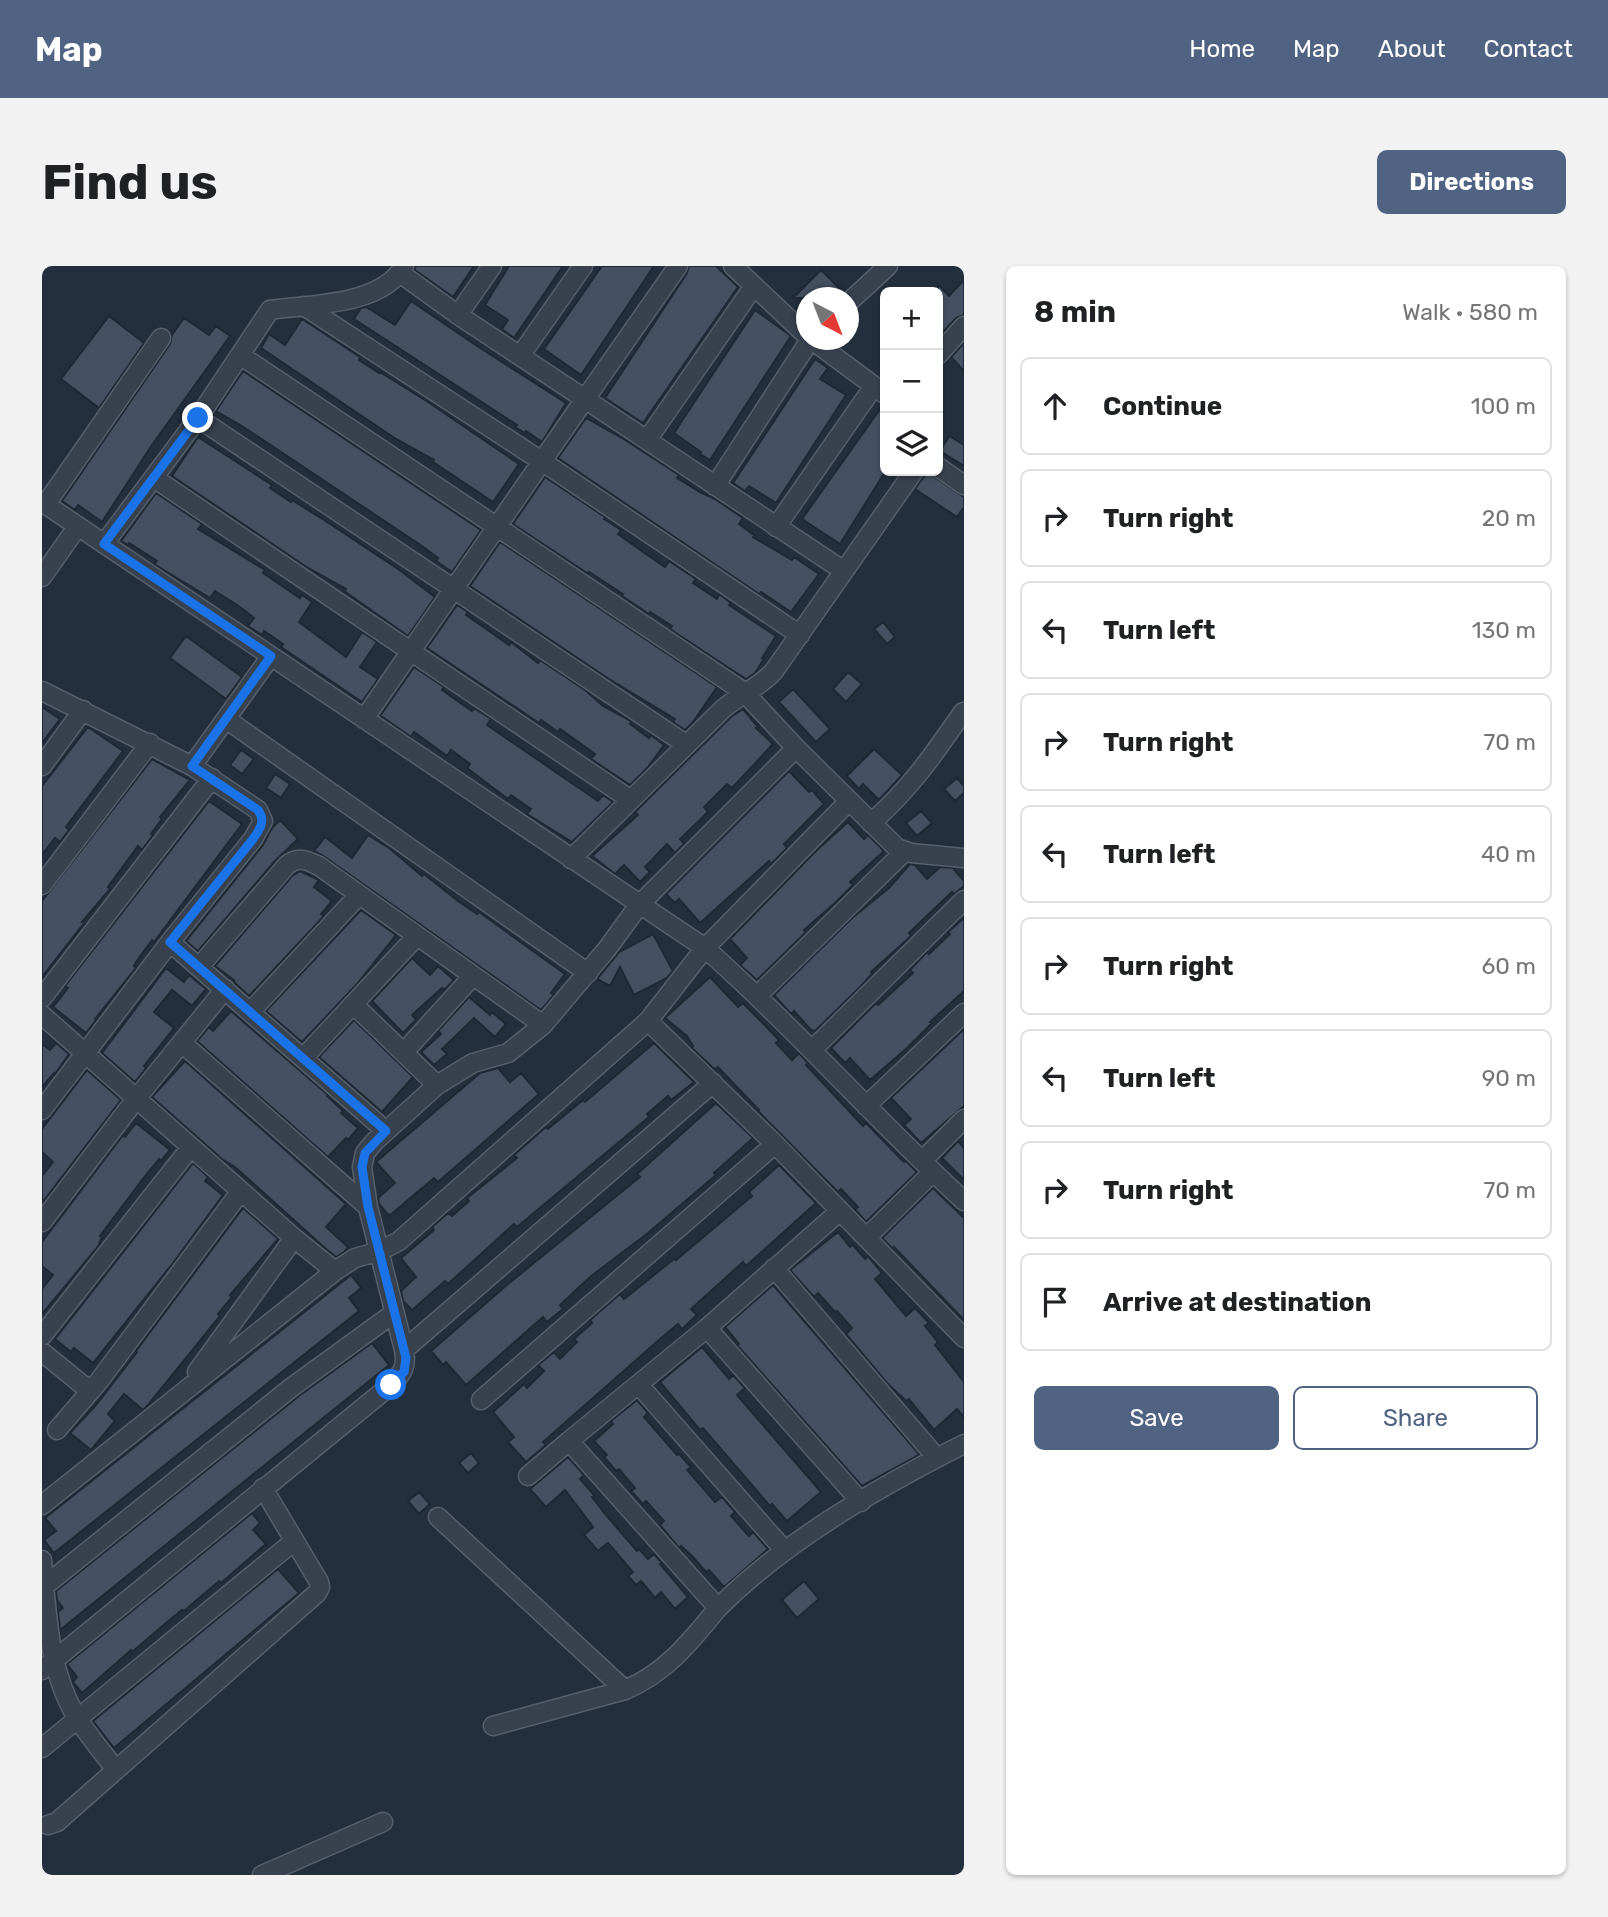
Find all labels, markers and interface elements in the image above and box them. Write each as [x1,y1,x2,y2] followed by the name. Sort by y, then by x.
[35,30,103,69] text: Map
[1189,35,1255,63] text: Home
[1293,35,1340,63] text: Map
[1378,35,1446,63] text: About
[1484,35,1573,63] text: Contact
[1377,150,1566,214] button: Directions
[42,153,218,211] text: Find us
[796,287,859,350] north arrow
[880,287,943,476] map controls
[880,287,943,350] button: +
[1034,294,1116,330] text: 8 min
[1402,298,1538,326] text: Walk · 580 m
[880,350,943,413] button: −
[1036,387,1074,425] icon: ahead
[1103,391,1222,422] text: Continue
[1471,392,1536,420] text: 100 m
[182,402,213,433] route end
[880,413,943,476] button: layers
[1036,499,1074,537] icon: right
[1103,503,1233,534] text: Turn right
[1482,504,1536,532] text: 20 m
[1036,611,1074,649] icon: left
[1103,615,1215,646] text: Turn left
[1472,616,1536,644] text: 130 m
[1036,723,1074,761] icon: right
[1103,727,1233,758] text: Turn right
[1484,728,1536,756] text: 70 m
[1036,835,1074,873] icon: left
[1103,839,1215,870] text: Turn left
[1481,840,1536,868] text: 40 m
[1036,947,1074,985] icon: right
[1103,951,1233,982] text: Turn right
[1481,952,1536,980] text: 60 m
[1036,1059,1074,1097] icon: left
[1103,1063,1215,1094] text: Turn left
[1482,1064,1536,1092] text: 90 m
[1036,1171,1074,1209] icon: right
[1103,1175,1233,1206] text: Turn right
[1484,1176,1536,1204] text: 70 m
[1036,1283,1074,1321] icon: arrive
[1103,1287,1371,1318] text: Arrive at destination
[375,1369,406,1400] route start
[1034,1386,1279,1450] button: Save
[1293,1386,1538,1450] button: Share

